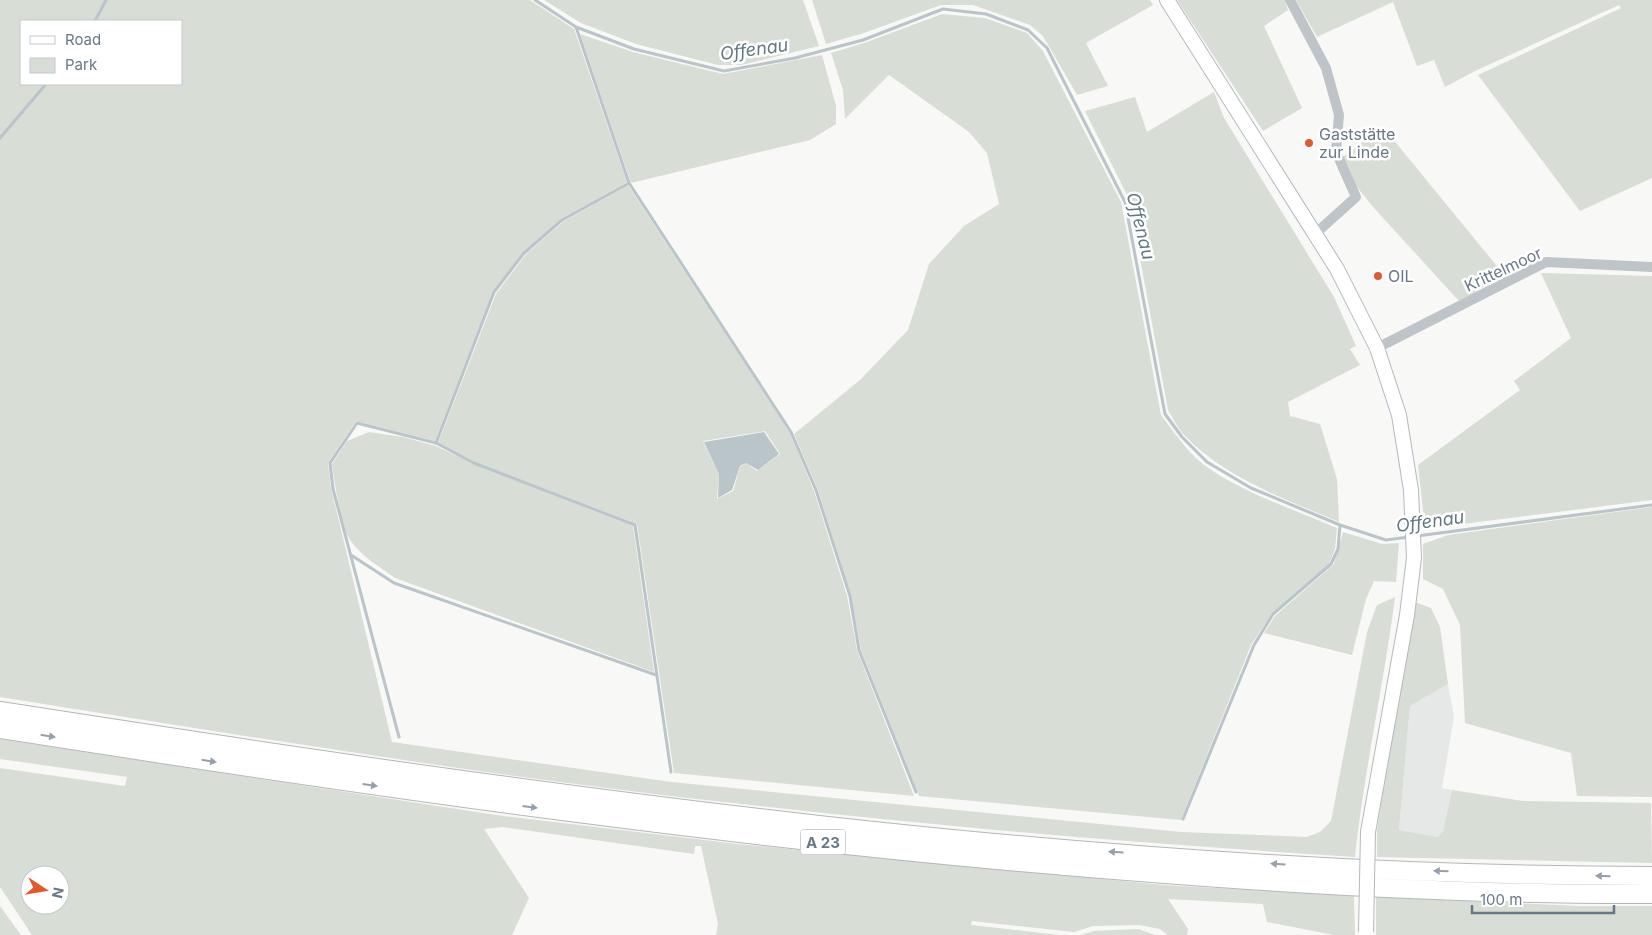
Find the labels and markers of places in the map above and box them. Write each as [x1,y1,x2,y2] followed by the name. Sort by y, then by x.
[1319,124,1395,162] place label: Gaststätte zur Linde
[1303,137,1315,149] marker: Gaststätte zur Linde
[1388,266,1414,286] place label: OIL
[1372,270,1384,282] marker: OIL

